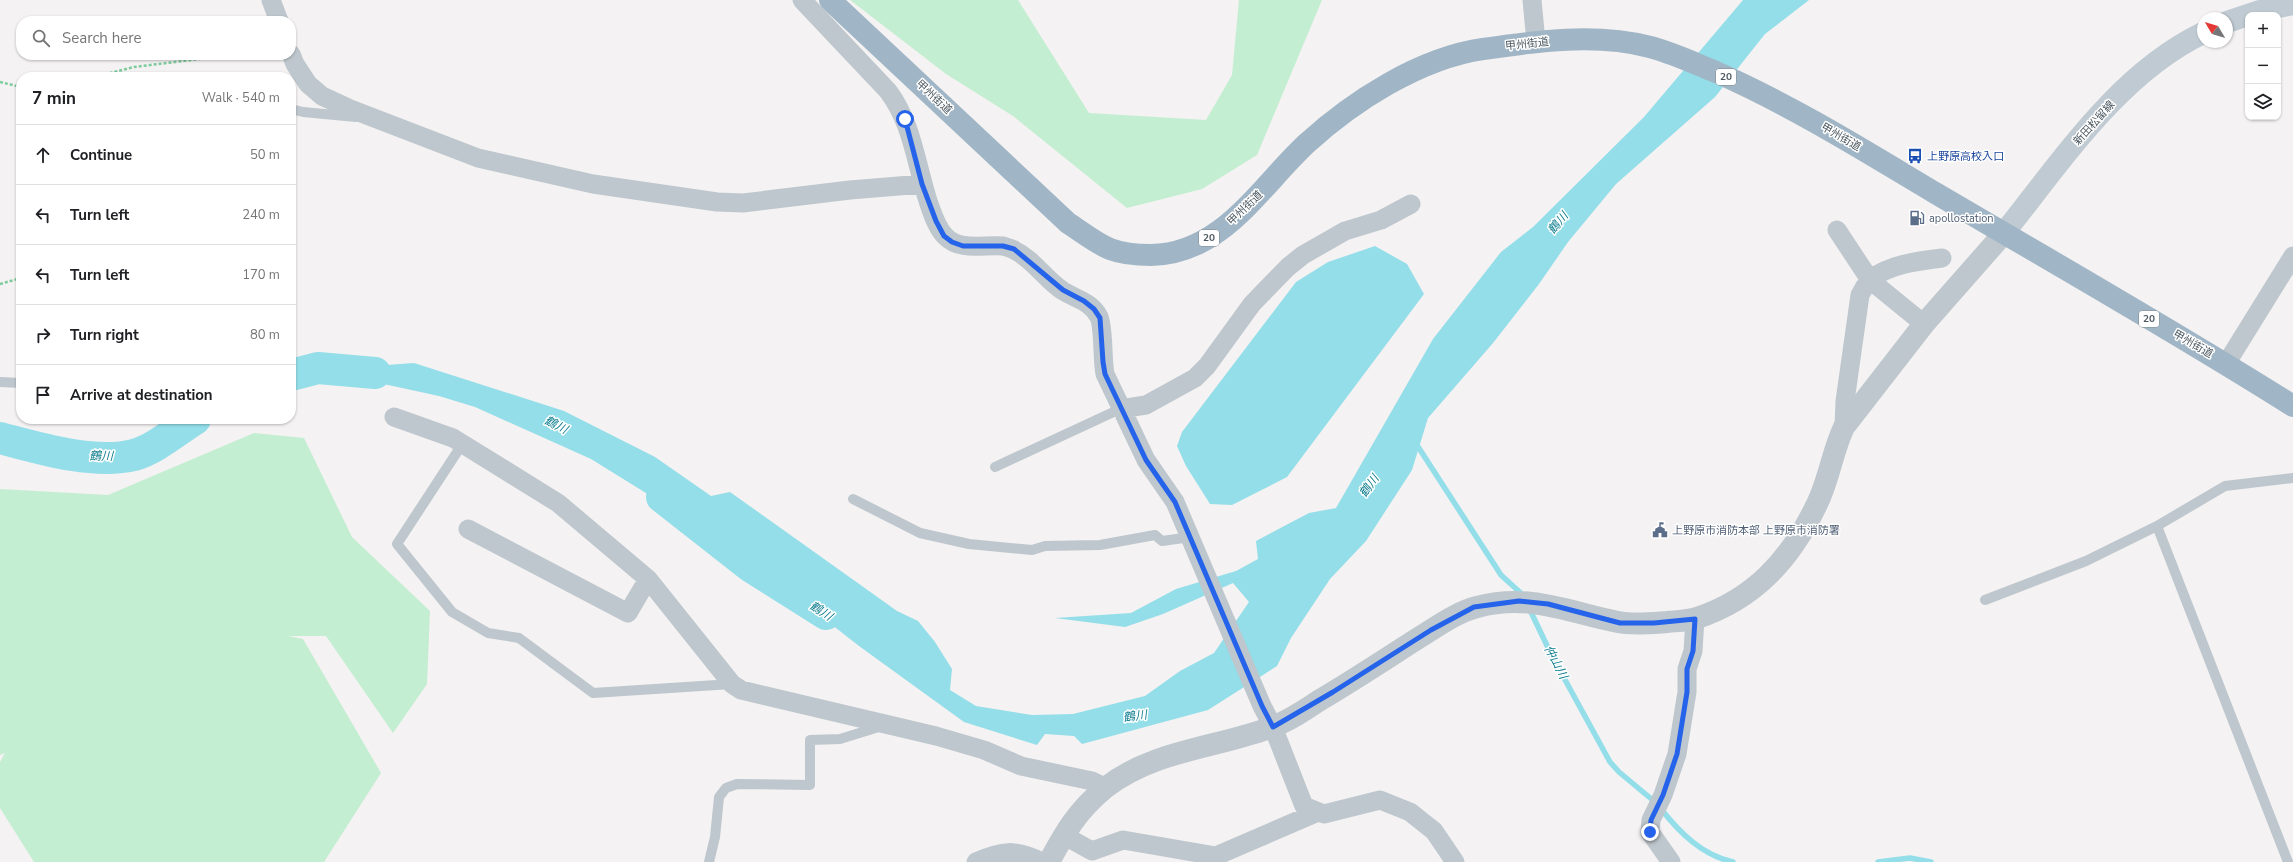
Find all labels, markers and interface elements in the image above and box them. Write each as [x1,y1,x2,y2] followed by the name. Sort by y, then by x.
[2197,12,2233,48] north arrow
[2245,12,2281,120] map controls
[2245,12,2281,48] button: +
[16,16,296,60] search box
[30,27,52,49] icon: search
[62,28,142,48] text: Search here
[1504,34,1550,54] street label: 甲州街道
[2245,48,2281,84] button: −
[1716,69,1736,85] road number: 20
[913,77,955,117] street label: 甲州街道
[2245,84,2281,120] button: layers
[32,87,76,110] text: 7 min
[202,89,280,107] text: Walk · 540 m
[2070,98,2118,148] street label: 新田松留線
[896,110,914,128] route start
[1818,120,1864,154] street label: 甲州街道
[32,144,54,166] icon: ahead
[70,145,132,165] text: Continue
[250,146,280,164] text: 50 m
[1906,147,1924,165] bus stop icon: 上野原高校入口
[1927,149,2004,164] place label: 上野原高校入口
[1224,187,1266,229] street label: 甲州街道
[32,204,54,226] icon: left
[70,205,129,225] text: Turn left
[242,206,280,224] text: 240 m
[1544,207,1573,237] water label: 鶴川
[1908,209,1926,227] fuel station icon: apollostation
[1929,211,1994,226] place label: apollostation
[1199,230,1219,246] road number: 20
[32,264,54,286] icon: left
[70,265,129,285] text: Turn left
[242,266,280,284] text: 170 m
[2139,311,2159,327] road number: 20
[32,324,54,346] icon: right
[70,325,139,345] text: Turn right
[250,326,280,344] text: 80 m
[2170,327,2216,361] street label: 甲州街道
[32,384,54,406] icon: arrive
[70,385,213,405] text: Arrive at destination
[542,412,572,438] water label: 鶴川
[89,448,115,464] water label: 鶴川
[1355,470,1384,500] water label: 鶴川
[1651,521,1669,539] public building icon: 上野原市消防本部 上野原市消防署
[1672,523,1840,538] place label: 上野原市消防本部 上野原市消防署
[807,598,837,625] water label: 鶴川
[1540,642,1572,683] water label: 仲山川
[1122,706,1150,725] water label: 鶴川
[1641,823,1659,841] route end

